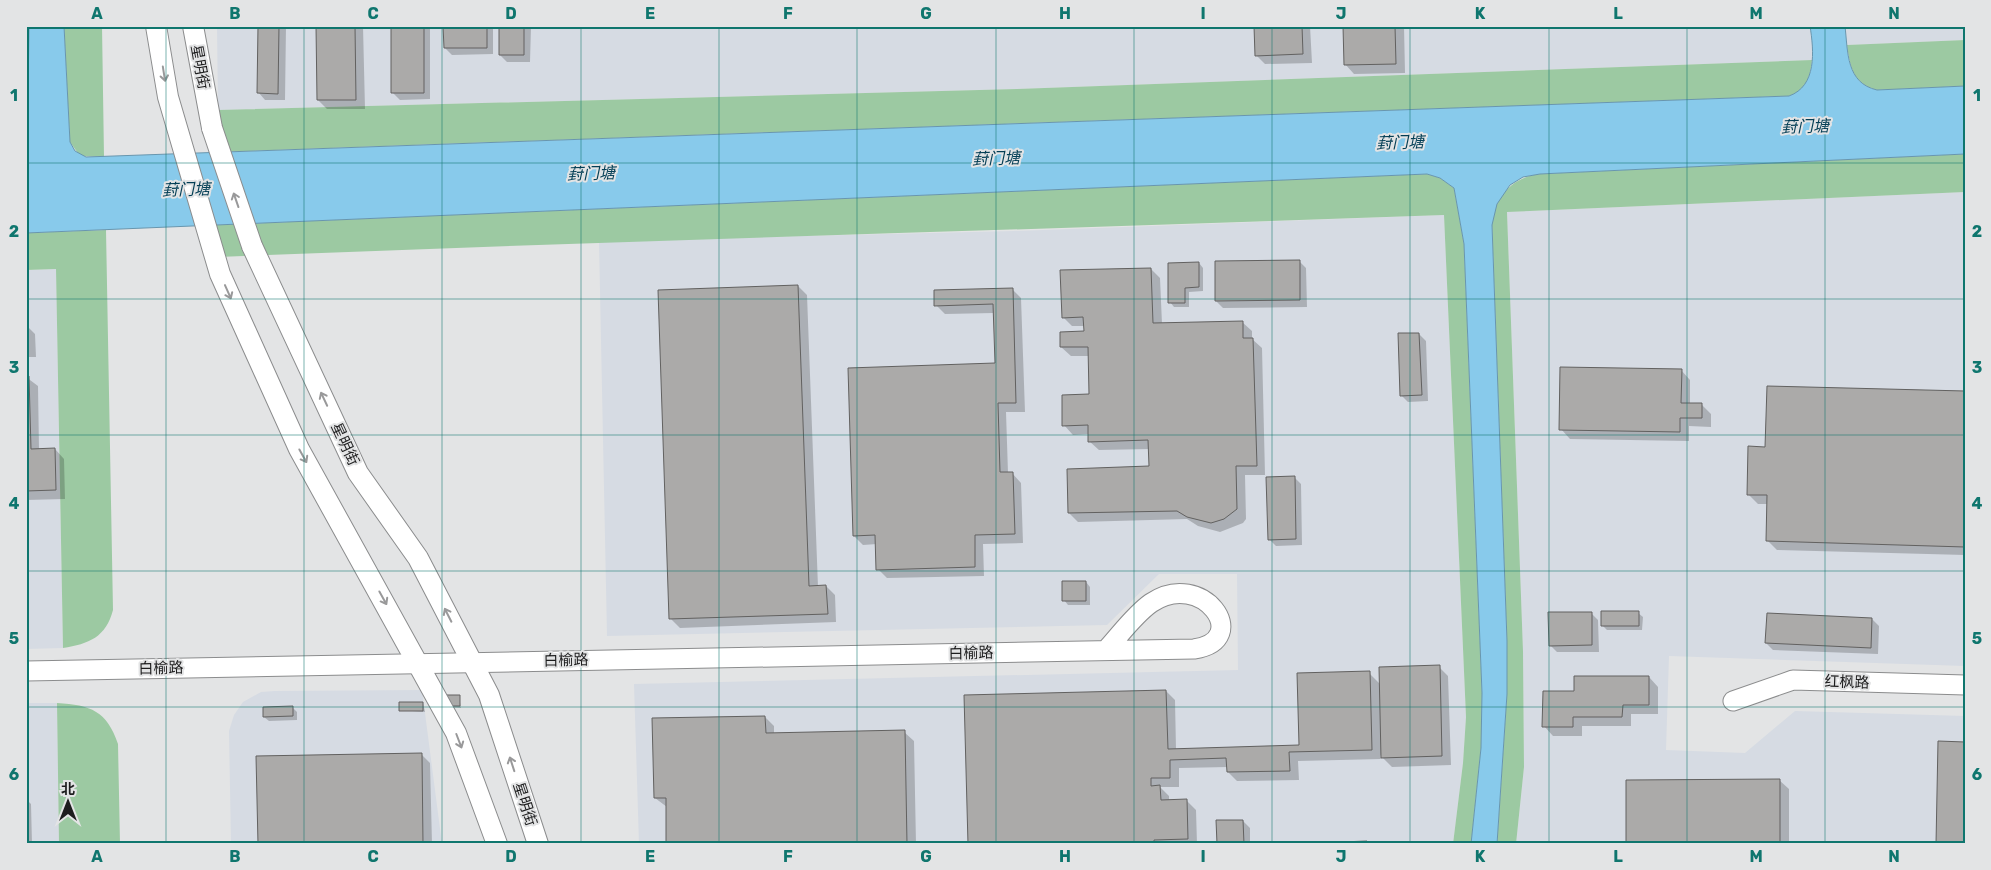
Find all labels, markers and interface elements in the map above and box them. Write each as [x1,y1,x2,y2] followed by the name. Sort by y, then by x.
[91,4,103,23] text: A
[229,4,241,23] text: B
[367,4,379,23] text: C
[505,4,517,23] text: D
[645,4,655,23] text: E
[783,4,793,23] text: F
[920,4,932,23] text: G
[1059,4,1071,23] text: H
[1200,4,1206,23] text: I
[1336,4,1346,23] text: J
[1475,4,1486,23] text: K
[1613,4,1623,23] text: L
[1749,4,1763,23] text: M
[1888,4,1900,23] text: N
[187,43,213,91] street label: 星明街
[159,66,169,82] one-way arrow
[10,86,18,105] text: 1
[1973,86,1981,105] text: 1
[1781,116,1832,137] water label: 葑门塘
[1376,132,1427,153] water label: 葑门塘
[972,148,1023,169] water label: 葑门塘
[567,163,618,184] water label: 葑门塘
[162,179,213,200] water label: 葑门塘
[231,193,240,209] one-way arrow
[9,222,19,241] text: 2
[1972,222,1982,241] text: 2
[224,284,233,299] one-way arrow
[9,358,19,377] text: 3
[1972,358,1982,377] text: 3
[319,392,329,407] one-way arrow
[327,420,363,468] street label: 星明街
[298,448,308,463] one-way arrow
[9,494,20,513] text: 4
[1972,494,1983,513] text: 4
[378,590,388,604] one-way arrow
[443,608,453,623] one-way arrow
[9,629,19,648] text: 5
[1972,629,1982,648] text: 5
[948,644,994,662] street label: 白榆路
[543,651,589,669] street label: 白榆路
[138,659,184,677] street label: 白榆路
[1824,672,1870,692] street label: 红枫路
[455,733,464,748] one-way arrow
[506,756,516,772] one-way arrow
[9,765,19,784] text: 6
[1972,765,1982,784] text: 6
[42,778,92,828] north arrow
[509,780,541,828] street label: 星明街
[61,781,75,798] text: 北
[91,847,103,866] text: A
[229,847,241,866] text: B
[367,847,379,866] text: C
[505,847,517,866] text: D
[645,847,655,866] text: E
[783,847,793,866] text: F
[920,847,932,866] text: G
[1059,847,1071,866] text: H
[1200,847,1206,866] text: I
[1336,847,1346,866] text: J
[1475,847,1486,866] text: K
[1613,847,1623,866] text: L
[1749,847,1763,866] text: M
[1888,847,1900,866] text: N

